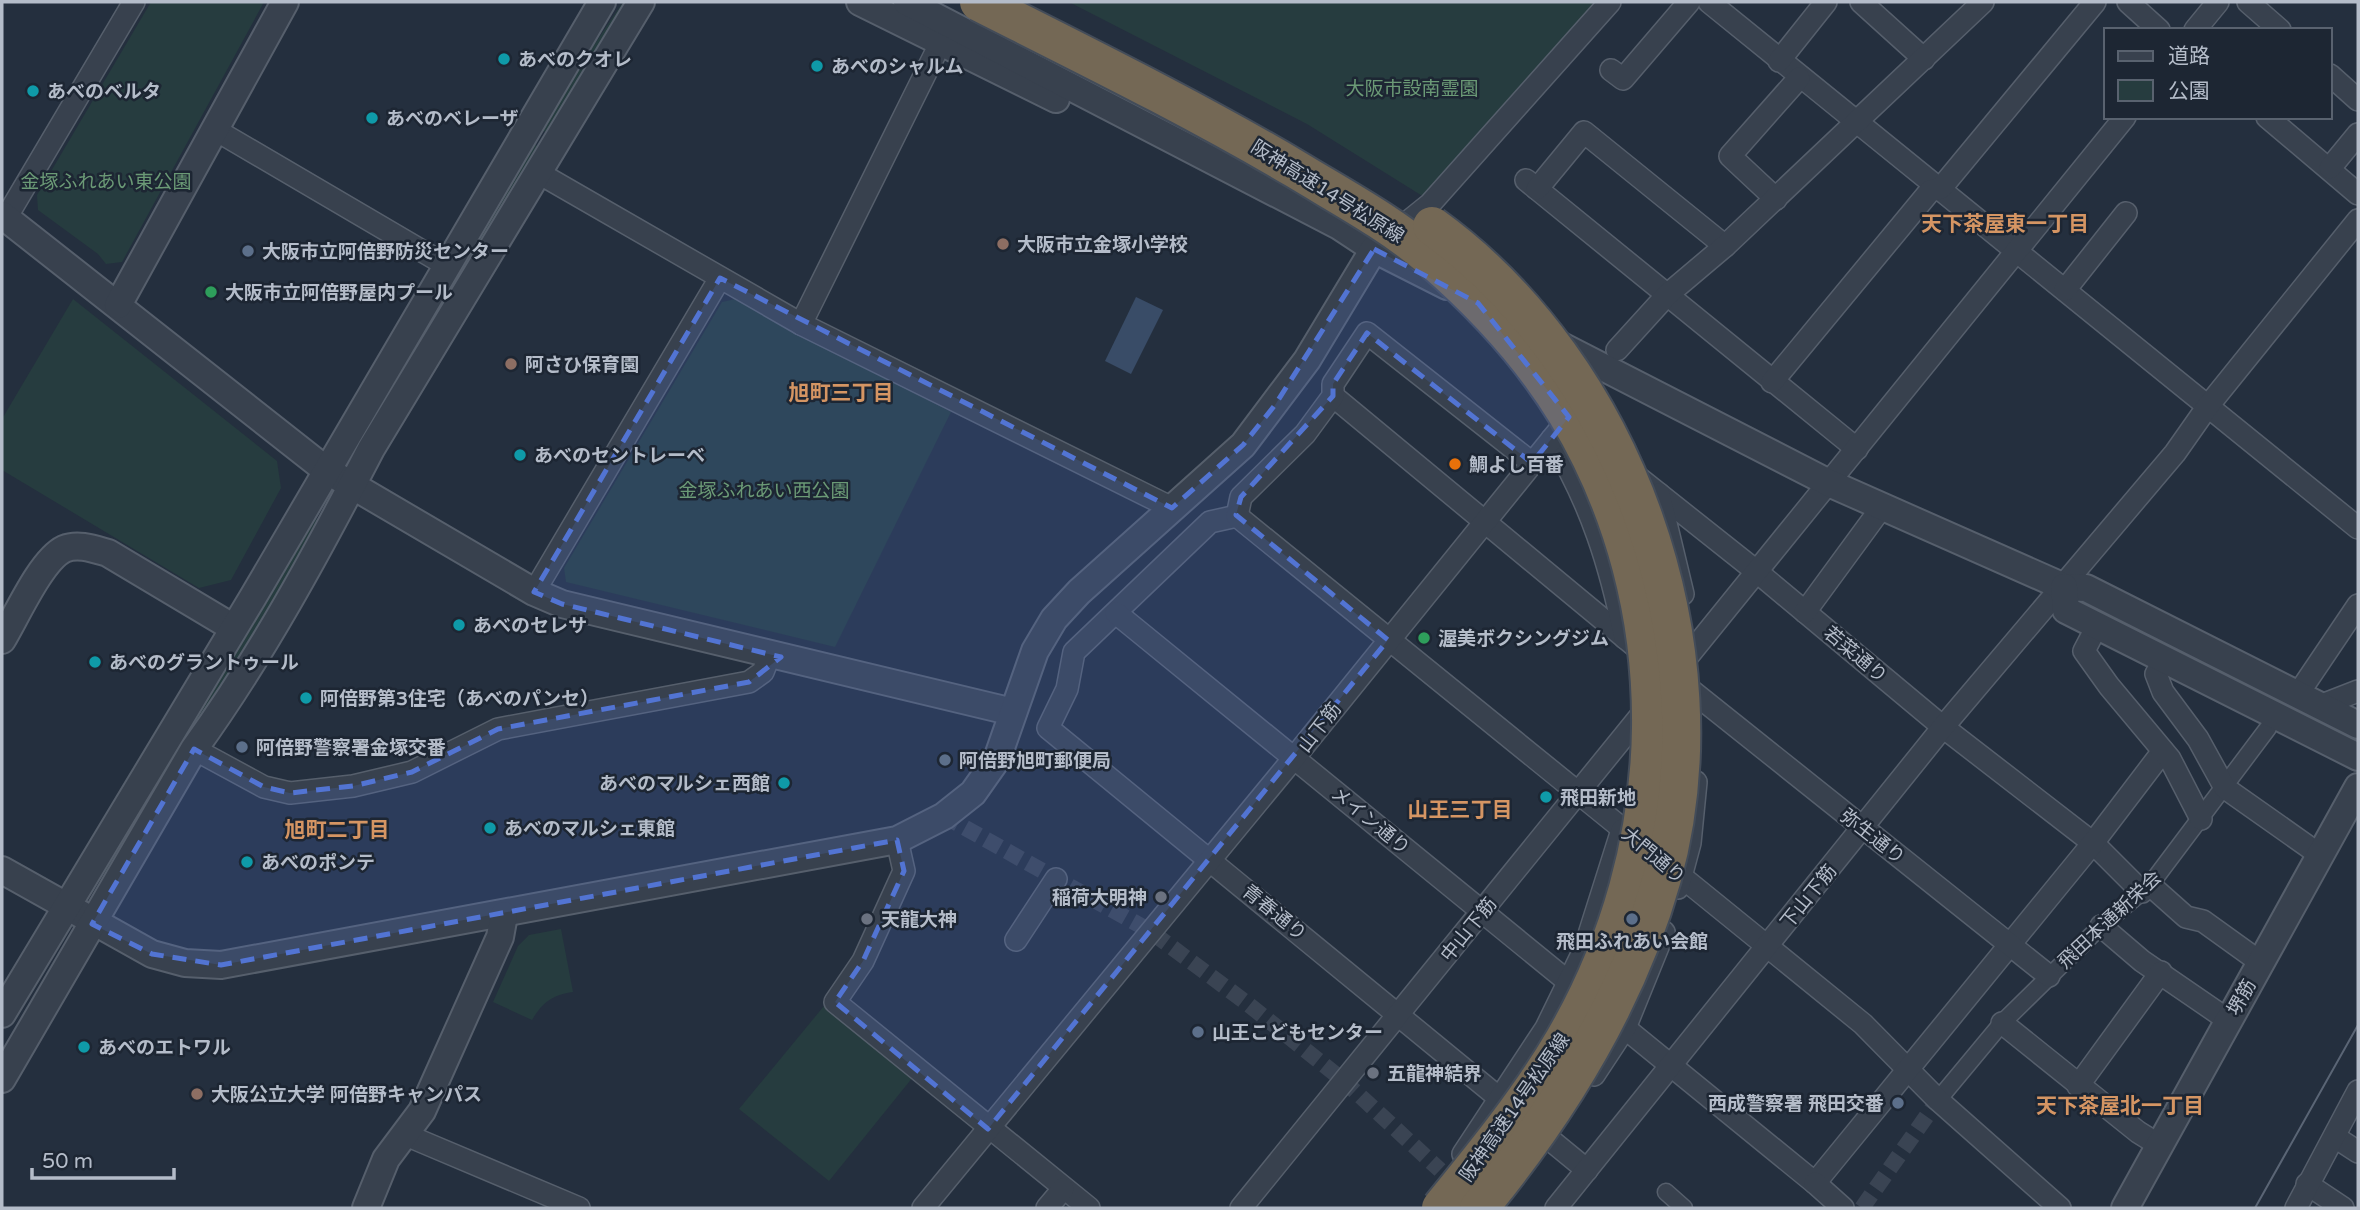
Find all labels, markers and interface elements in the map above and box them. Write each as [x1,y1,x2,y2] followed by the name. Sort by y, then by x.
[2104,28,2332,119] legend
[2168,44,2210,69] text: 道路
[518,49,632,71] place label: あべのクオレ
[496,51,512,67] marker: あべのクオレ
[831,56,964,78] place label: あべのシャルム
[809,58,825,74] marker: あべのシャルム
[1345,78,1479,100] park label: 大阪市設南霊園
[2168,79,2210,104] text: 公園
[47,81,161,103] place label: あべのベルタ
[25,83,41,99] marker: あべのベルタ
[386,108,519,130] place label: あべのベレーザ
[364,110,380,126] marker: あべのベレーザ
[1247,136,1408,248] street label: 阪神高速14号松原線
[20,171,192,193] park label: 金塚ふれあい東公園
[1921,212,2089,237] district label: 天下茶屋東一丁目
[1017,234,1188,256] place label: 大阪市立金塚小学校
[995,236,1011,252] marker: 大阪市立金塚小学校
[262,241,509,263] place label: 大阪市立阿倍野防災センター
[240,243,256,259] marker: 大阪市立阿倍野防災センター
[225,282,453,304] place label: 大阪市立阿倍野屋内プール
[203,284,219,300] marker: 大阪市立阿倍野屋内プール
[525,354,639,376] place label: 阿さひ保育園
[503,356,519,372] marker: 阿さひ保育園
[789,381,894,406] district label: 旭町三丁目
[534,445,705,467] place label: あべのセントレーベ
[512,447,528,463] marker: あべのセントレーベ
[1469,454,1564,476] place label: 鯛よし百番
[1447,456,1463,472] marker: 鯛よし百番
[678,480,850,502] park label: 金塚ふれあい西公園
[473,615,587,637] place label: あべのセレサ
[451,617,467,633] marker: あべのセレサ
[1819,622,1892,688] street label: 若菜通り
[1438,628,1609,650] place label: 渥美ボクシングジム
[1416,630,1432,646] marker: 渥美ボクシングジム
[109,652,299,674] place label: あべのグラントゥール
[87,654,103,670] marker: あべのグラントゥール
[320,688,599,710] place label: 阿倍野第3住宅（あべのパンセ）
[298,690,314,706] marker: 阿倍野第3住宅（あべのパンセ）
[1294,698,1346,757] street label: 山下筋
[256,737,446,759] place label: 阿倍野警察署金塚交番
[234,739,250,755] marker: 阿倍野警察署金塚交番
[959,750,1111,772] place label: 阿倍野旭町郵便局
[937,752,953,768] marker: 阿倍野旭町郵便局
[599,773,770,795] place label: あべのマルシェ西館
[776,775,792,791] marker: あべのマルシェ西館
[1327,782,1414,859] street label: メイン通り
[1560,787,1636,809] place label: 飛田新地
[1538,789,1554,805] marker: 飛田新地
[1408,798,1513,823] district label: 山王三丁目
[1836,805,1909,869] street label: 弥生通り
[285,818,390,843] district label: 旭町二丁目
[504,818,675,840] place label: あべのマルシェ東館
[482,820,498,836] marker: あべのマルシェ東館
[1617,823,1690,889] street label: 大門通り
[261,852,375,874] place label: あべのポンテ
[239,854,255,870] marker: あべのポンテ
[1776,860,1841,933] street label: 下山下筋
[2054,866,2166,973] street label: 飛田本通新栄会
[1238,880,1311,945] street label: 青春通り
[1052,887,1147,909] place label: 稲荷大明神
[1153,889,1169,905] marker: 稲荷大明神
[1436,893,1501,966] street label: 中山下筋
[881,909,957,931] place label: 天龍大神
[859,911,875,927] marker: 天龍大神
[1624,911,1640,927] marker: 飛田ふれあい会館
[1556,931,1708,953] place label: 飛田ふれあい会館
[2223,976,2261,1019] street label: 堺筋
[1212,1022,1383,1044] place label: 山王こどもセンター
[1190,1024,1206,1040] marker: 山王こどもセンター
[1455,1029,1574,1186] street label: 阪神高速14号松原線
[98,1037,231,1059] place label: あべのエトワル
[76,1039,92,1055] marker: あべのエトワル
[1387,1063,1482,1085] place label: 五龍神結界
[1365,1065,1381,1081] marker: 五龍神結界
[211,1084,482,1106] place label: 大阪公立大学 阿倍野キャンパス
[189,1086,205,1102] marker: 大阪公立大学 阿倍野キャンパス
[1708,1093,1884,1115] place label: 西成警察署 飛田交番
[2036,1094,2204,1119] district label: 天下茶屋北一丁目
[1890,1095,1906,1111] marker: 西成警察署 飛田交番
[32,1136,173,1180] scale bar
[42,1149,93,1174] text: 50 m

